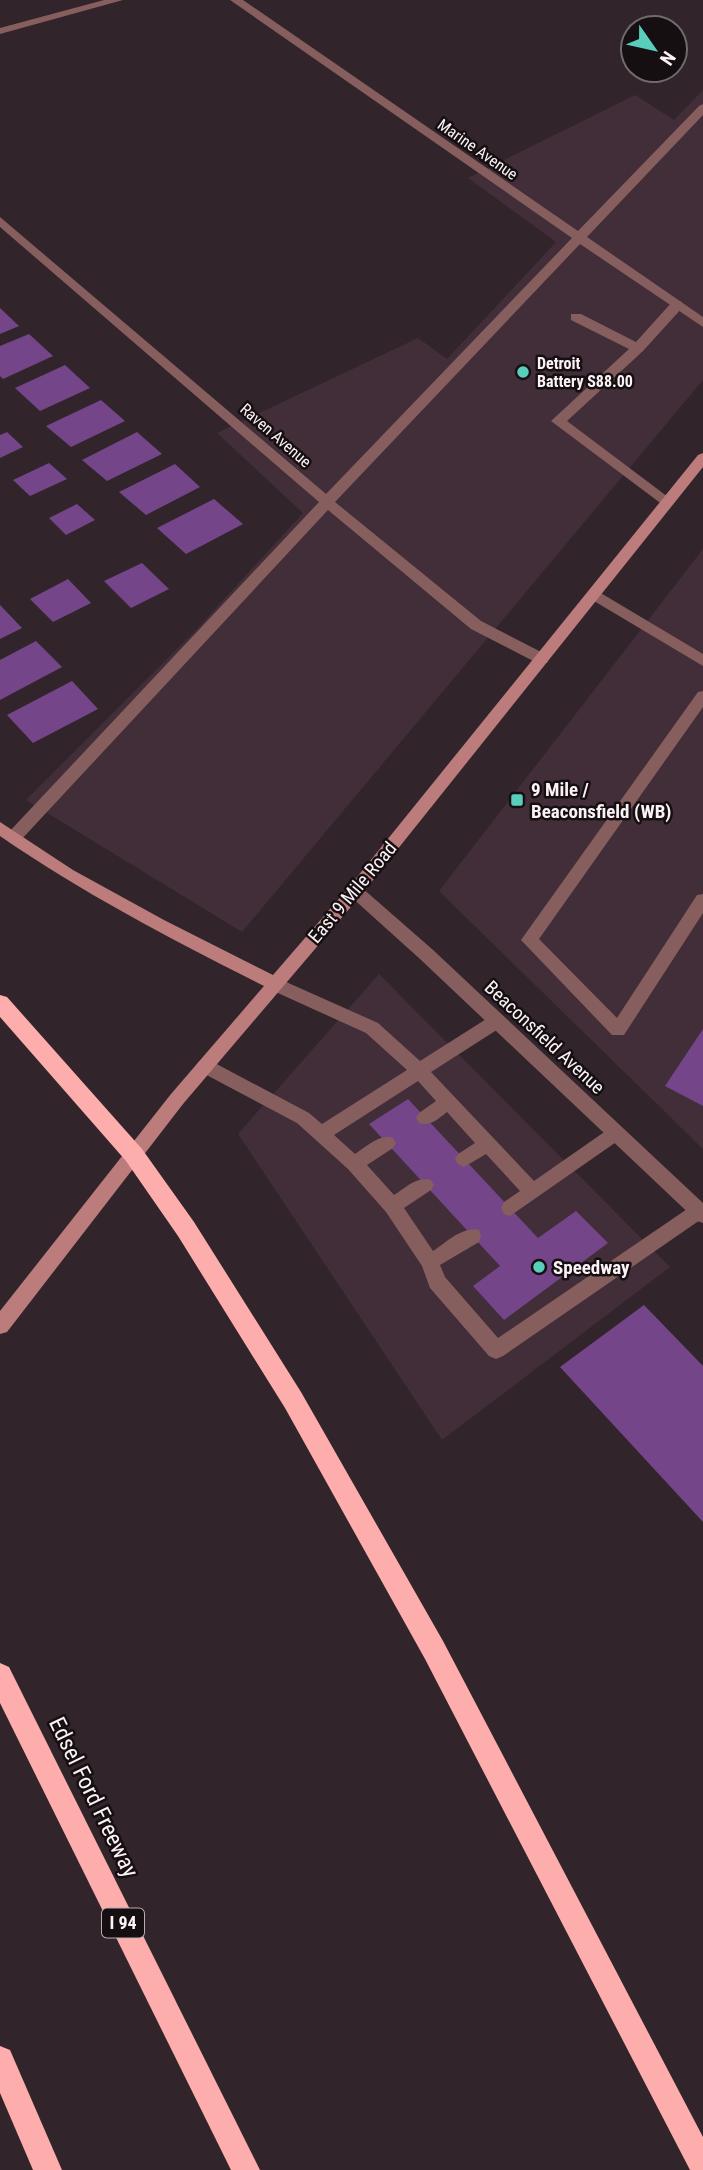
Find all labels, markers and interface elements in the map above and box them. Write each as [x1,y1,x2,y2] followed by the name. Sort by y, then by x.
[619,14,689,84] north arrow
[655,47,680,69] text: N
[434,115,521,184] street label: Marine Avenue
[537,354,633,391] place label: Detroit Battery S88.00
[515,364,531,380] marker: Detroit Battery S88.00
[236,399,315,471] street label: Raven Avenue
[531,778,671,823] place label: 9 Mile / Beaconsfield (WB)
[509,792,525,808] marker: 9 Mile / Beaconsfield (WB)
[303,837,402,948] street label: East 9 Mile Road
[480,976,609,1099] street label: Beaconsfield Avenue
[553,1256,630,1279] place label: Speedway
[531,1259,547,1275] marker: Speedway
[43,1713,144,1882] street label: Edsel Ford Freeway
[102,1909,144,1938] road number: I 94

